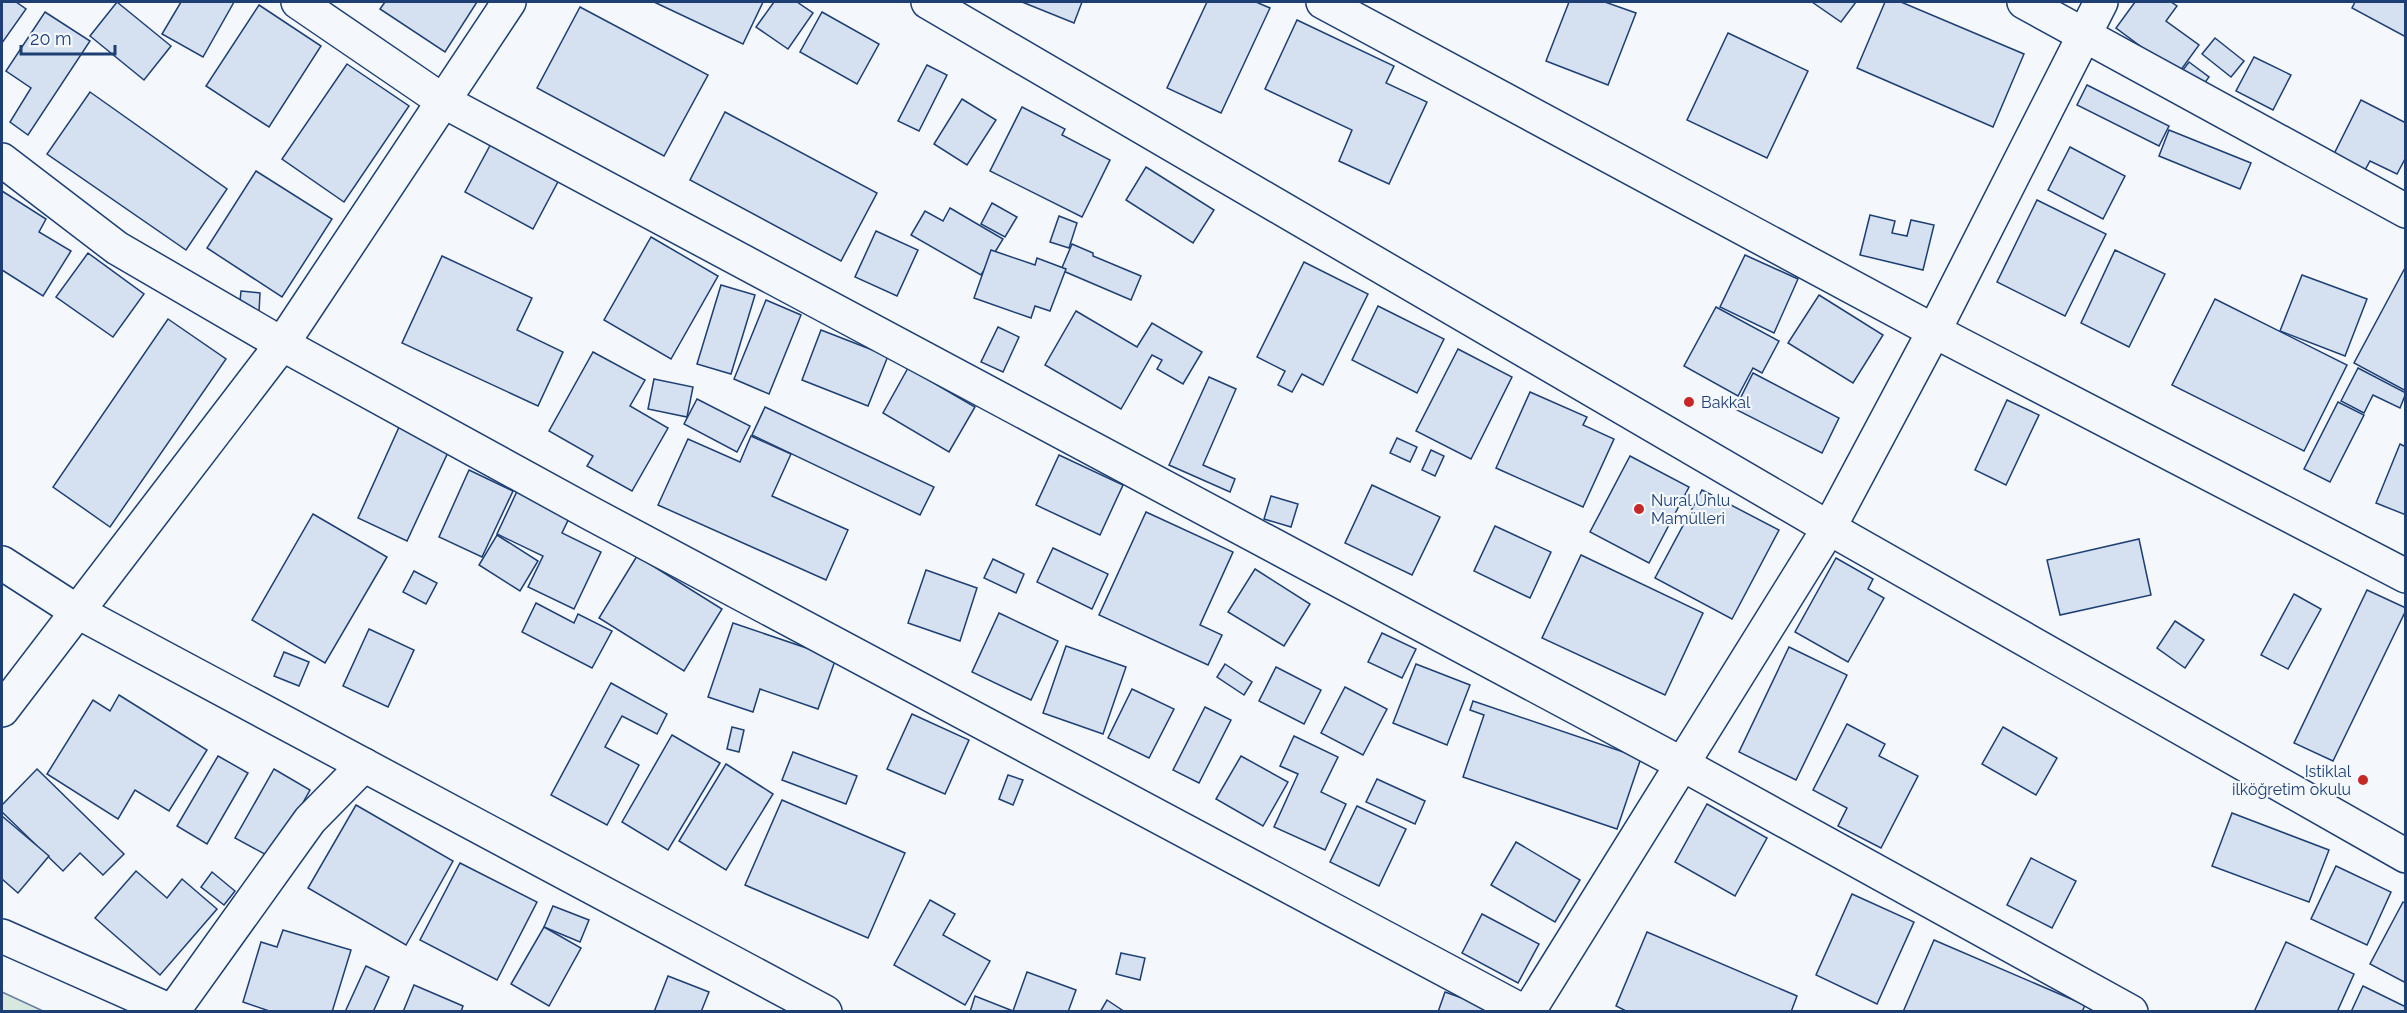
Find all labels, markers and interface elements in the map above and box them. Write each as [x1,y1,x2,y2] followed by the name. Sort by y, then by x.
[21,18,116,56] scale bar
[30,28,72,49] text: 20 m
[1701,393,1751,412] place label: Bakkal
[1682,395,1696,409] marker: Bakkal
[1651,491,1730,528] place label: Nural Unlu Mamülleri
[1632,502,1646,516] marker: Nural Unlu Mamülleri
[2232,762,2352,799] place label: Istiklal ilköğretim okulu
[2356,773,2370,787] marker: Istiklal ilköğretim okulu

